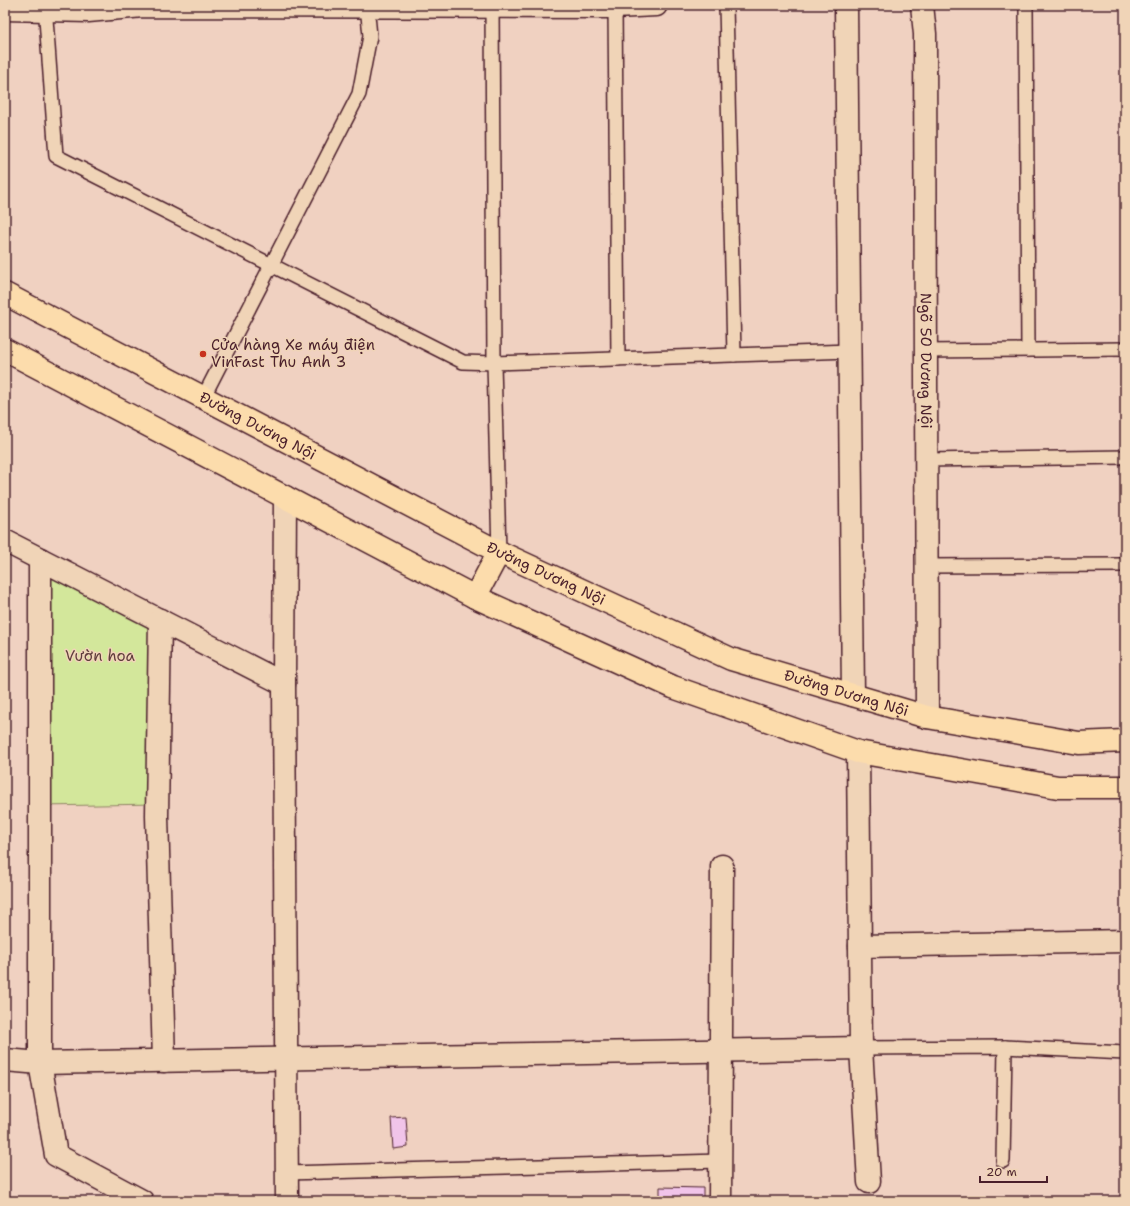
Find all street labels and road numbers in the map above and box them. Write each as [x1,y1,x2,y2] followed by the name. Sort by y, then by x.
[916,293,936,429] street label: Ngõ 50 Dương Nội
[196,387,319,465] street label: Đường Dương Nội
[483,537,609,610] street label: Đường Dương Nội
[782,665,911,721] street label: Đường Dương Nội

